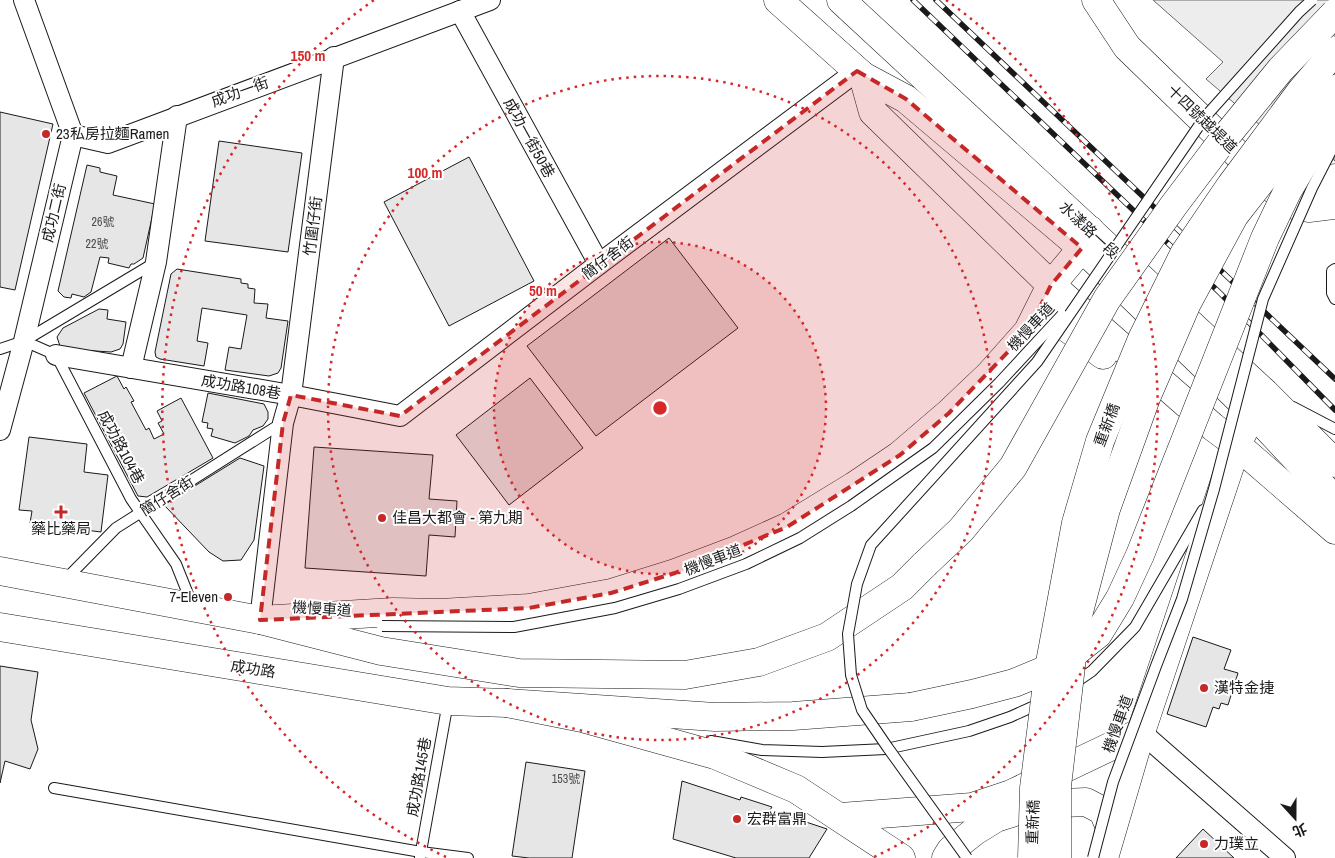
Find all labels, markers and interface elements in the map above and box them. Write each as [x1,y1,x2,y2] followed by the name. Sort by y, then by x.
[291,45,325,66] text: 150 m
[208,71,272,112] street label: 成功一街
[1163,80,1242,157] street label: 十四號越堤道
[499,94,560,182] street label: 成功一街50巷
[56,123,169,144] place label: 23私房拉麵Ramen
[40,128,52,140] marker: 23私房拉麵Ramen
[408,162,442,183] text: 100 m
[37,181,70,244] street label: 成功二街
[298,195,327,257] street label: 竹圍仔街
[1055,196,1124,263] street label: 水漾路一段
[92,214,114,230] house number: 26號
[577,231,638,284] street label: 簡仔舍街
[86,236,108,252] house number: 22號
[529,280,557,301] text: 50 m
[1002,298,1059,356] street label: 機慢車道
[200,369,283,404] street label: 成功路108巷
[651,399,669,417] centre of rings
[1089,400,1124,450] street label: 重新橋
[93,406,150,487] street label: 成功路104巷
[136,471,198,520] street label: 簡仔舍街
[55,506,67,518] marker: 藥比藥局
[392,507,523,528] place label: 佳昌大都會 - 第九期
[376,512,388,524] marker: 佳昌大都會 - 第九期
[31,518,91,539] place label: 藥比藥局
[681,539,745,580] street label: 機慢車道
[169,586,218,607] place label: 7-Eleven
[222,591,234,603] marker: 7-Eleven
[291,596,353,621] street label: 機慢車道
[229,655,277,682] street label: 成功路
[1214,677,1274,698] place label: 漢特金捷
[1198,682,1210,694] marker: 漢特金捷
[1097,692,1138,756] street label: 機慢車道
[401,735,436,818] street label: 成功路145巷
[552,771,580,787] house number: 153號
[1270,793,1320,843] north arrow
[1021,799,1044,845] street label: 重新橋
[747,808,807,829] place label: 宏群富鼎
[731,813,743,825] marker: 宏群富鼎
[1290,819,1309,841] text: 北
[1214,833,1259,854] place label: 力璞立
[1198,838,1210,850] marker: 力璞立

